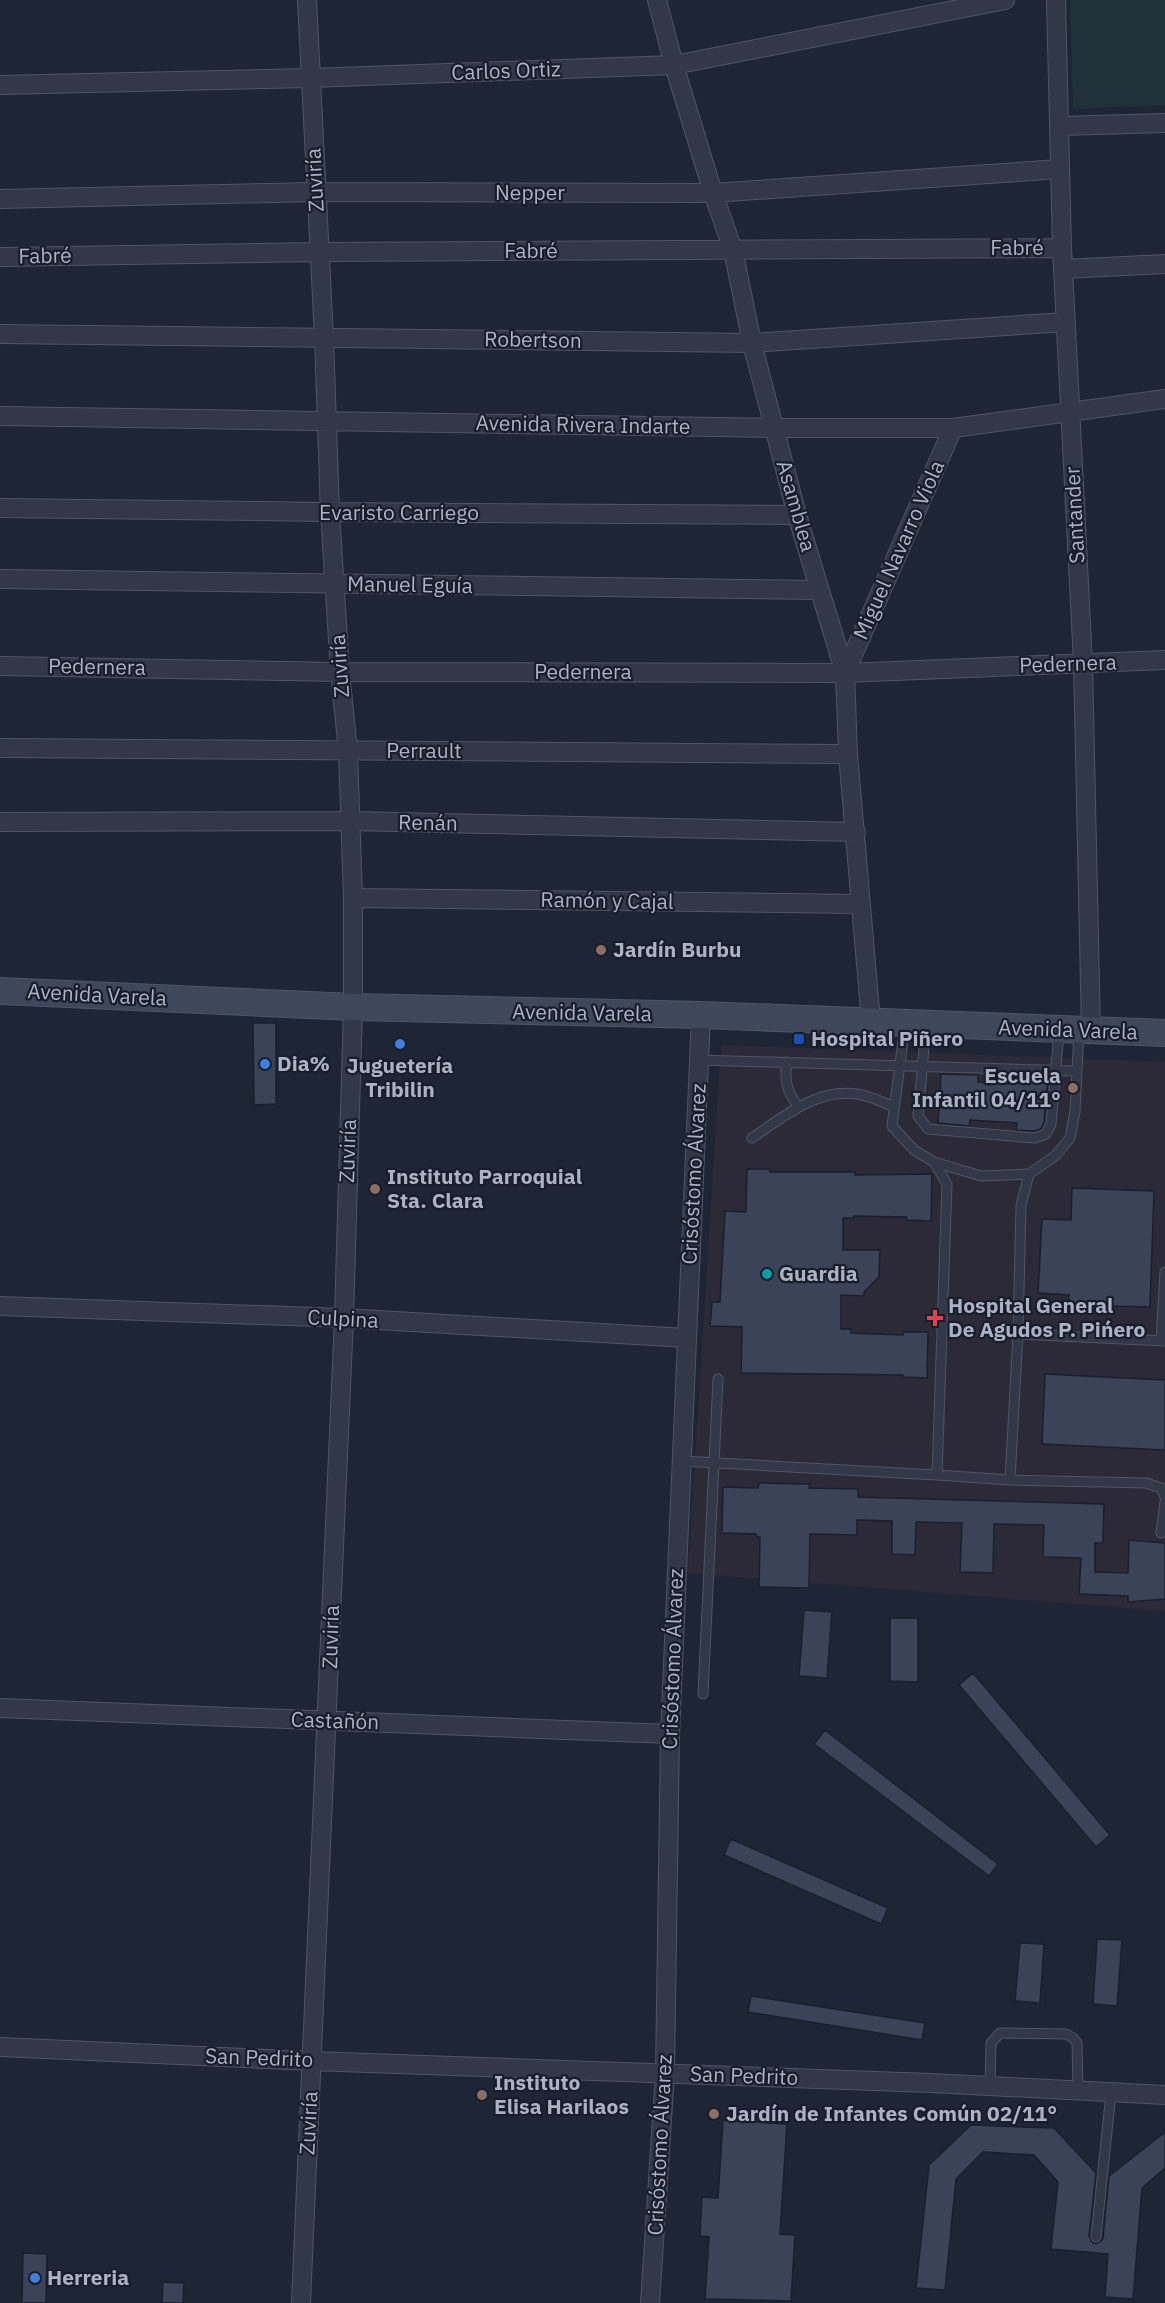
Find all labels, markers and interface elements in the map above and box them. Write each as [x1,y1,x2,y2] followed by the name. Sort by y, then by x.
[451,54,561,86] street label: Carlos Ortiz
[298,147,330,213] street label: Zuviría
[495,178,565,206] street label: Nepper
[990,233,1044,261] street label: Fabré
[504,236,558,264] street label: Fabré
[18,241,72,269] street label: Fabré
[484,324,582,354] street label: Robertson
[475,408,691,440] street label: Avenida Rivera Indarte
[846,456,950,644] street label: Miguel Navarro Viola
[771,457,823,555] street label: Asamblea
[1057,465,1091,564] street label: Santander
[319,498,479,526] street label: Evaristo Carriego
[347,569,473,599] street label: Manuel Eguía
[323,633,355,699] street label: Zuviría
[1019,647,1117,679] street label: Pedernera
[48,651,146,681] street label: Pedernera
[534,657,632,685] street label: Pedernera
[386,736,462,764] street label: Perrault
[398,807,458,837] street label: Renán
[540,885,674,915] street label: Ramón y Cajal
[613,935,742,963] place label: Jardín Burbu
[594,943,608,957] marker: Jardín Burbu
[27,976,168,1012] street label: Avenida Varela
[512,997,652,1027] street label: Avenida Varela
[998,1013,1138,1045] street label: Avenida Varela
[811,1024,963,1052] place label: Hospital Piñero
[792,1032,806,1046] marker: Hospital Piñero
[393,1037,407,1051] marker: Juguetería Tribilin
[277,1049,330,1077] place label: Dia%
[347,1051,453,1103] place label: Juguetería Tribilin
[258,1057,272,1071] marker: Dia%
[912,1061,1061,1113] place label: Escuela Infantil 04/11°
[1066,1081,1080,1095] marker: Escuela Infantil 04/11°
[674,1082,712,1265] street label: Crisóstomo Álvarez
[332,1119,362,1183] street label: Zuviría
[387,1162,582,1214] place label: Instituto Parroquial Sta. Clara
[368,1182,382,1196] marker: Instituto Parroquial Sta. Clara
[779,1259,858,1287] place label: Guardia
[760,1267,774,1281] marker: Guardia
[948,1291,1146,1343] place label: Hospital General De Agudos P. Pińero
[307,1302,379,1334] street label: Culpina
[926,1309,944,1327] marker: Hospital General De Agudos P. Pińero
[655,1568,689,1750] street label: Crisóstomo Álvarez
[315,1605,345,1669] street label: Zuviría
[290,1704,380,1736] street label: Castañón
[204,2041,314,2073] street label: San Pedrito
[640,2053,678,2236] street label: Crisóstomo Álvarez
[689,2059,799,2091] street label: San Pedrito
[494,2068,629,2120] place label: Instituto Elisa Harilaos
[475,2088,489,2102] marker: Instituto Elisa Harilaos
[292,2090,324,2156] street label: Zuviría
[726,2099,1057,2127] place label: Jardín de Infantes Común 02/11°
[707,2107,721,2121] marker: Jardín de Infantes Común 02/11°
[47,2263,129,2291] place label: Herreria
[28,2271,42,2285] marker: Herreria

